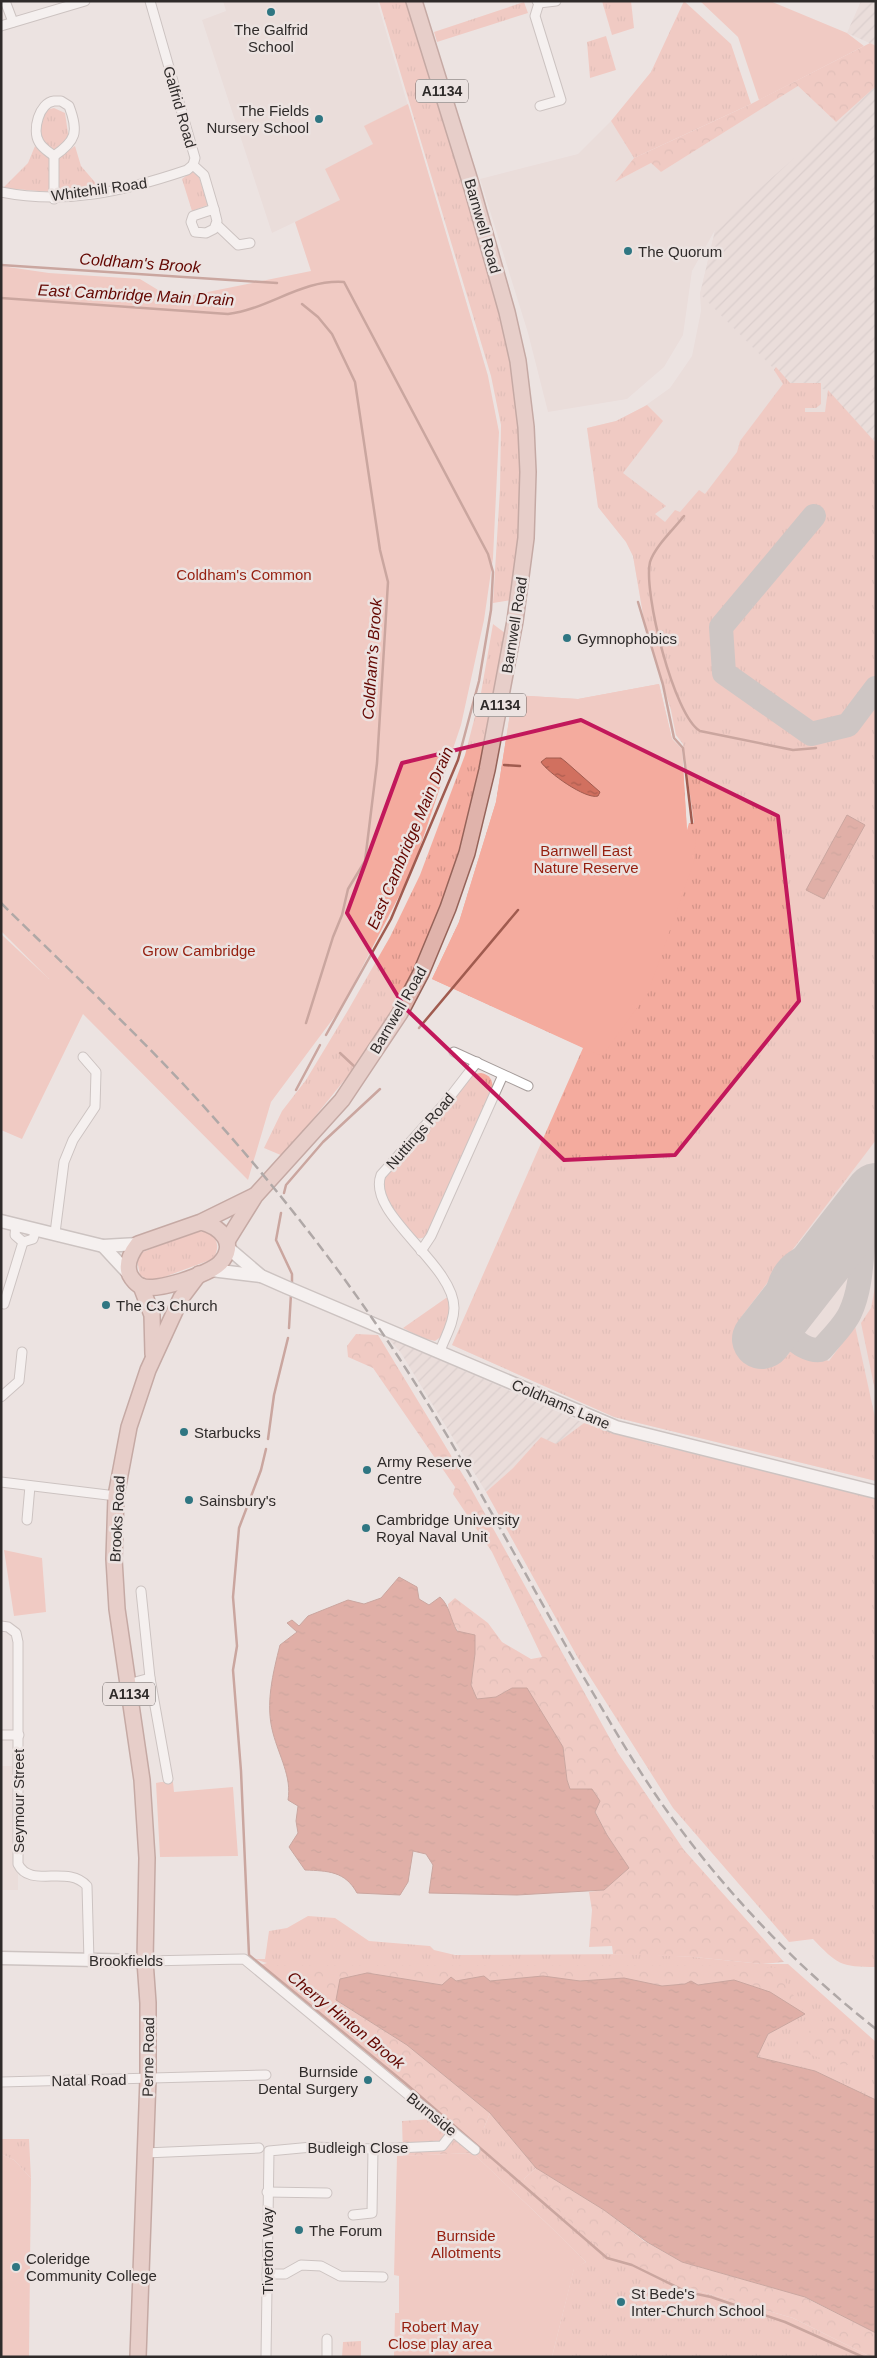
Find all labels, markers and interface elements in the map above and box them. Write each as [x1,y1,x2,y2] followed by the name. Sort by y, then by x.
[265,6,277,18] marker: The Galfrid School
[234,21,308,55] place label: The Galfrid School
[160,64,200,150] street label: Galfrid Road
[416,80,468,102] road number: A1134
[206,102,309,136] place label: The Fields Nursery School
[313,113,325,125] marker: The Fields Nursery School
[50,174,148,204] street label: Whitehill Road
[461,177,505,275] street label: Barnwell Road
[638,243,722,260] place label: The Quorum
[622,245,634,257] marker: The Quorum
[79,250,202,276] water label: Coldham's Brook
[37,281,235,309] water label: East Cambridge Main Drain
[176,566,312,583] park label: Coldham's Common
[498,575,530,675] street label: Barnwell Road
[359,597,385,720] water label: Coldham's Brook
[577,630,677,647] place label: Gymnophobics
[561,632,573,644] marker: Gymnophobics
[474,694,526,716] road number: A1134
[364,744,456,932] water label: East Cambridge Main Drain
[533,842,639,876] park label: Barnwell East Nature Reserve
[142,942,256,959] park label: Grow Cambridge
[366,964,430,1056] street label: Barnwell Road
[382,1090,458,1172] street label: Nuttings Road
[116,1297,218,1314] place label: The C3 Church
[100,1299,112,1311] marker: The C3 Church
[509,1376,613,1432] street label: Coldhams Lane
[194,1424,261,1441] place label: Starbucks
[178,1426,190,1438] marker: Starbucks
[377,1453,472,1487] place label: Army Reserve Centre
[361,1464,373,1476] marker: Army Reserve Centre
[106,1475,128,1563] street label: Brooks Road
[199,1492,276,1509] place label: Sainsbury's
[183,1494,195,1506] marker: Sainsbury's
[376,1511,520,1545] place label: Cambridge University Royal Naval Unit
[360,1522,372,1534] marker: Cambridge University Royal Naval Unit
[103,1682,155,1706] road number: A1134
[10,1748,27,1853] street label: Seymour Street
[89,1952,163,1969] street label: Brookfields
[284,1968,408,2073] water label: Cherry Hinton Brook
[139,2017,157,2097] street label: Perne Road
[258,2063,358,2097] place label: Burnside Dental Surgery
[51,2071,127,2089] street label: Natal Road
[362,2074,374,2086] marker: Burnside Dental Surgery
[404,2089,460,2139] street label: Burnside
[308,2139,408,2156] street label: Budleigh Close
[259,2207,276,2295] street label: Tiverton Way
[309,2222,382,2239] place label: The Forum
[293,2224,305,2236] marker: The Forum
[431,2227,501,2261] park label: Burnside Allotments
[26,2250,157,2284] place label: Coleridge Community College
[10,2261,22,2273] marker: Coleridge Community College
[631,2285,764,2319] place label: St Bede's Inter-Church School
[615,2296,627,2308] marker: St Bede's Inter-Church School
[388,2318,493,2352] park label: Robert May Close play area

